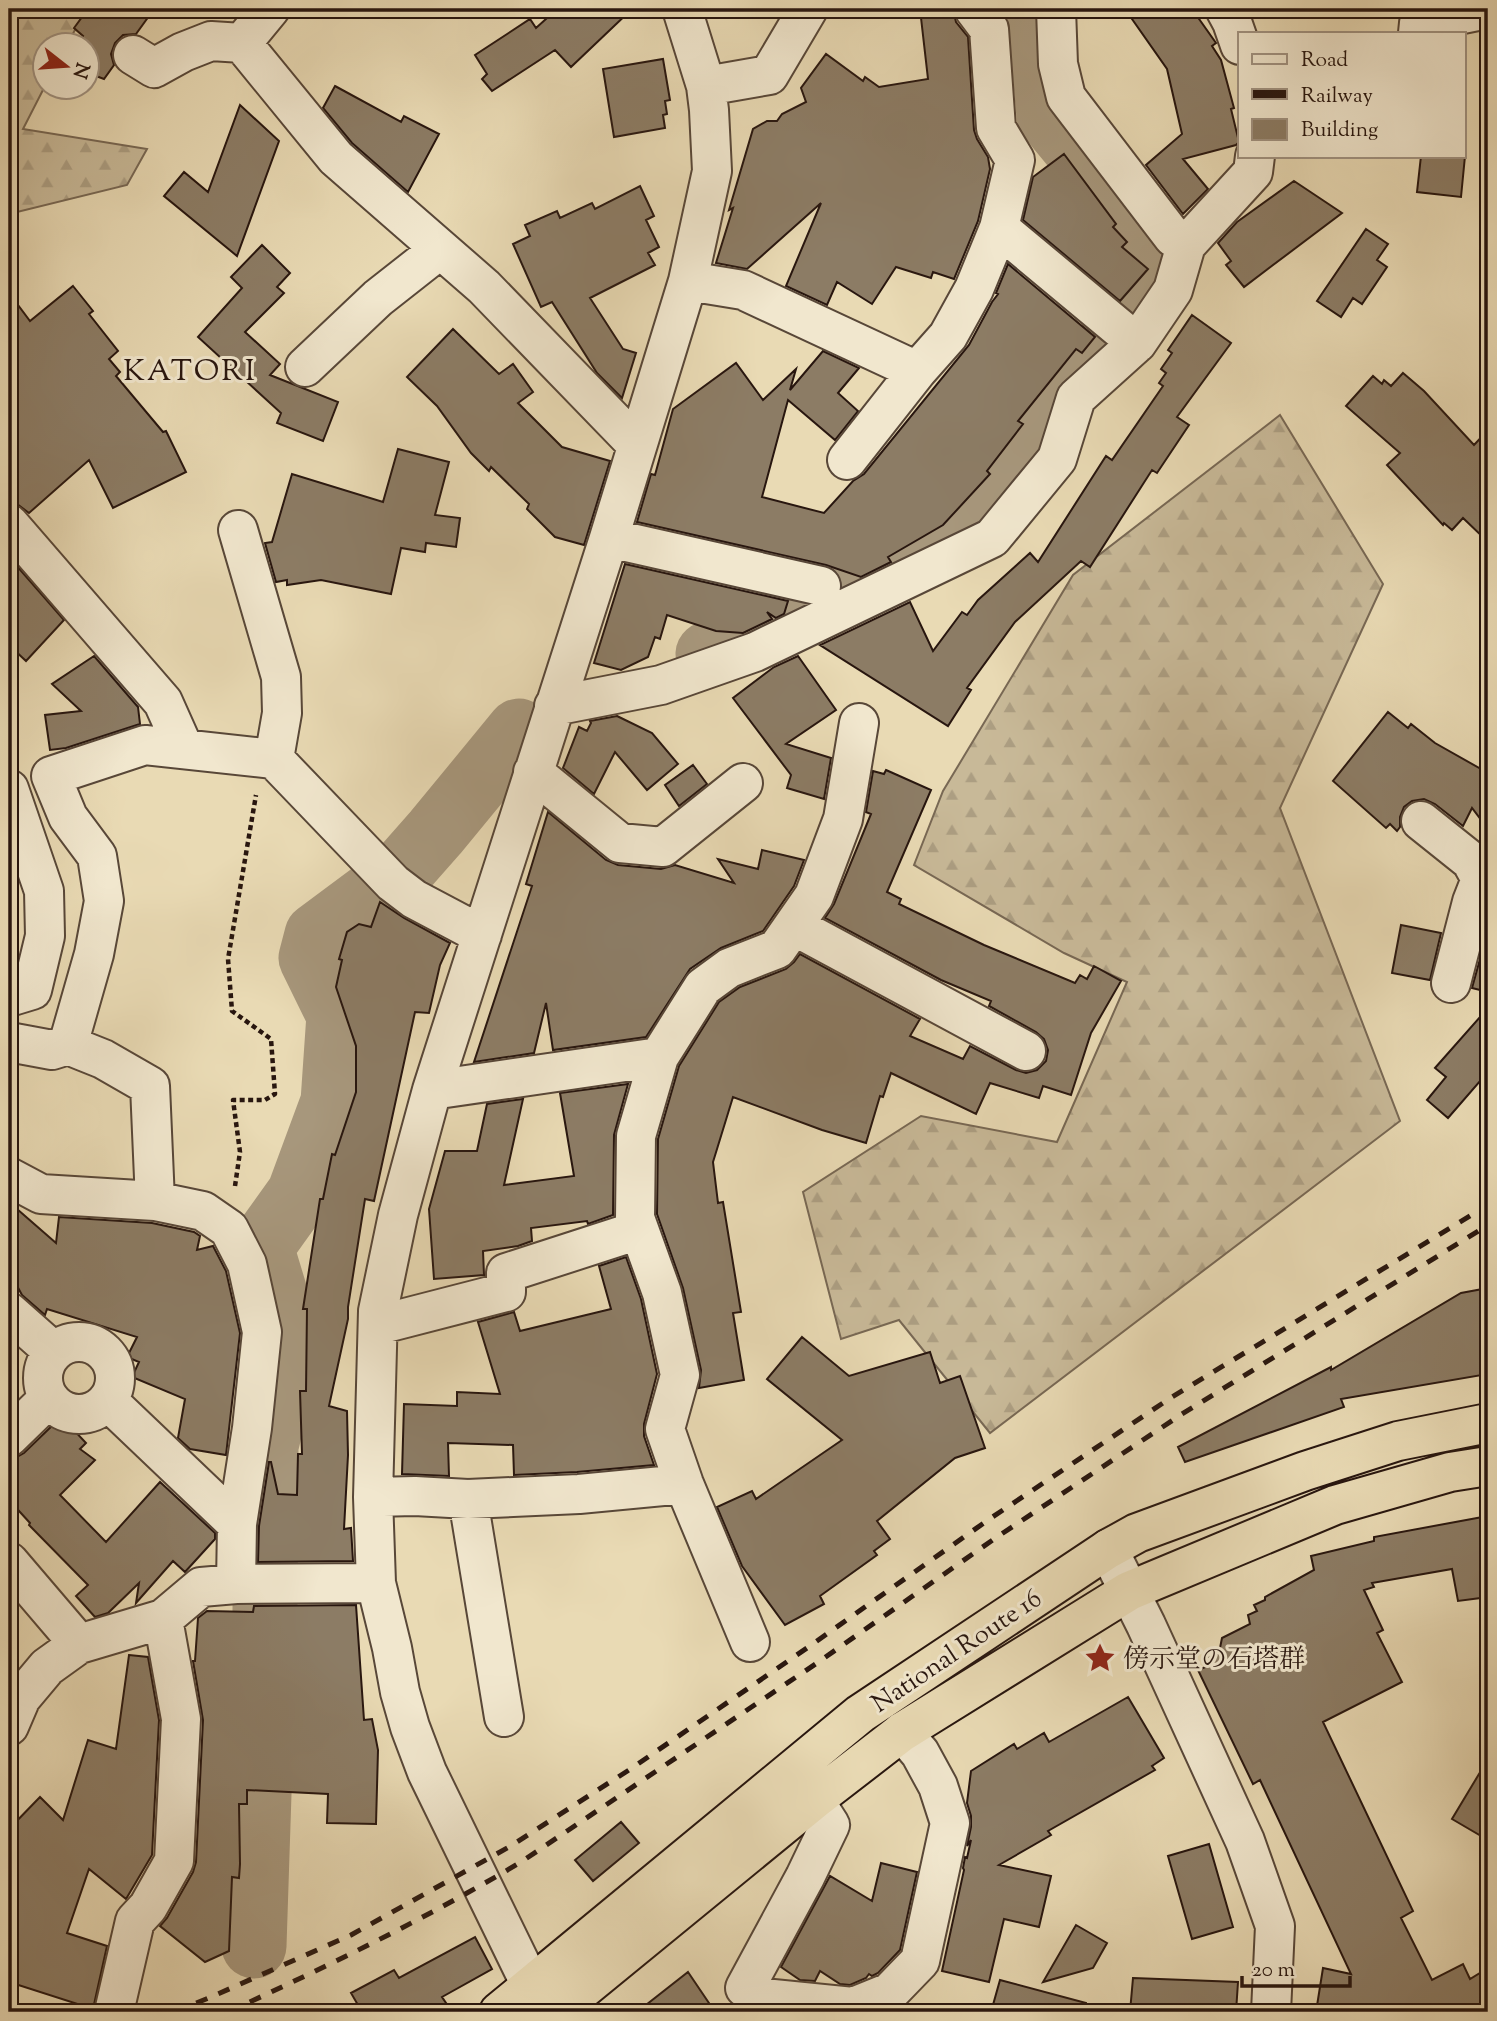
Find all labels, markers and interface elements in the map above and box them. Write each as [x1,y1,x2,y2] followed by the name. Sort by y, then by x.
[32,32,102,102] north arrow
[1238,32,1466,158] legend
[1301,46,1348,76] text: Road
[65,59,95,81] text: N
[1301,82,1373,112] text: Railway
[1301,116,1378,146] text: Building
[123,351,257,394] district label: KATORI
[865,1581,1050,1723] street label: National Route 16
[1083,1641,1117,1675] place icon: 傍示堂の石塔群
[1123,1642,1305,1679] place label: 傍示堂の石塔群
[1242,1944,1350,1988] scale bar
[1252,1956,1295,1986] text: 20 m

